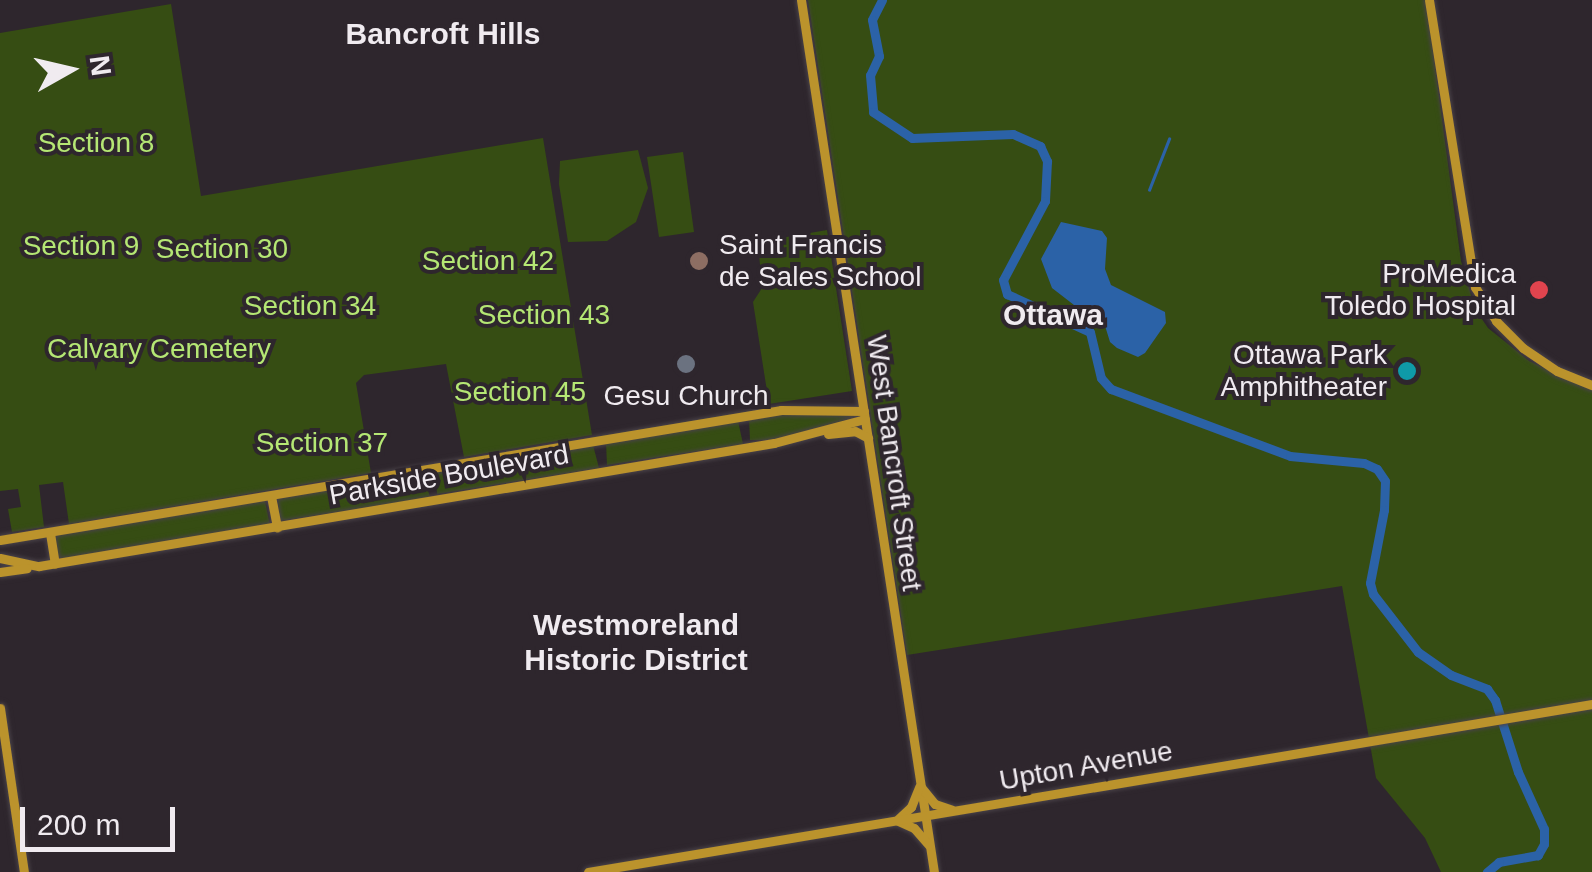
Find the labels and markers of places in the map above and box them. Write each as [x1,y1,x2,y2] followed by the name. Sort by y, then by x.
[719,228,921,294] place label: Saint Francis de Sales School
[688,250,710,272] marker: Saint Francis de Sales School
[1325,257,1516,323] place label: ProMedica Toledo Hospital
[1526,277,1552,303] marker: ProMedica Toledo Hospital
[1220,338,1387,404] place label: Ottawa Park Amphitheater
[675,353,697,375] marker: Gesu Church
[1396,360,1418,382] marker: Ottawa Park Amphitheater
[604,379,768,413] place label: Gesu Church

